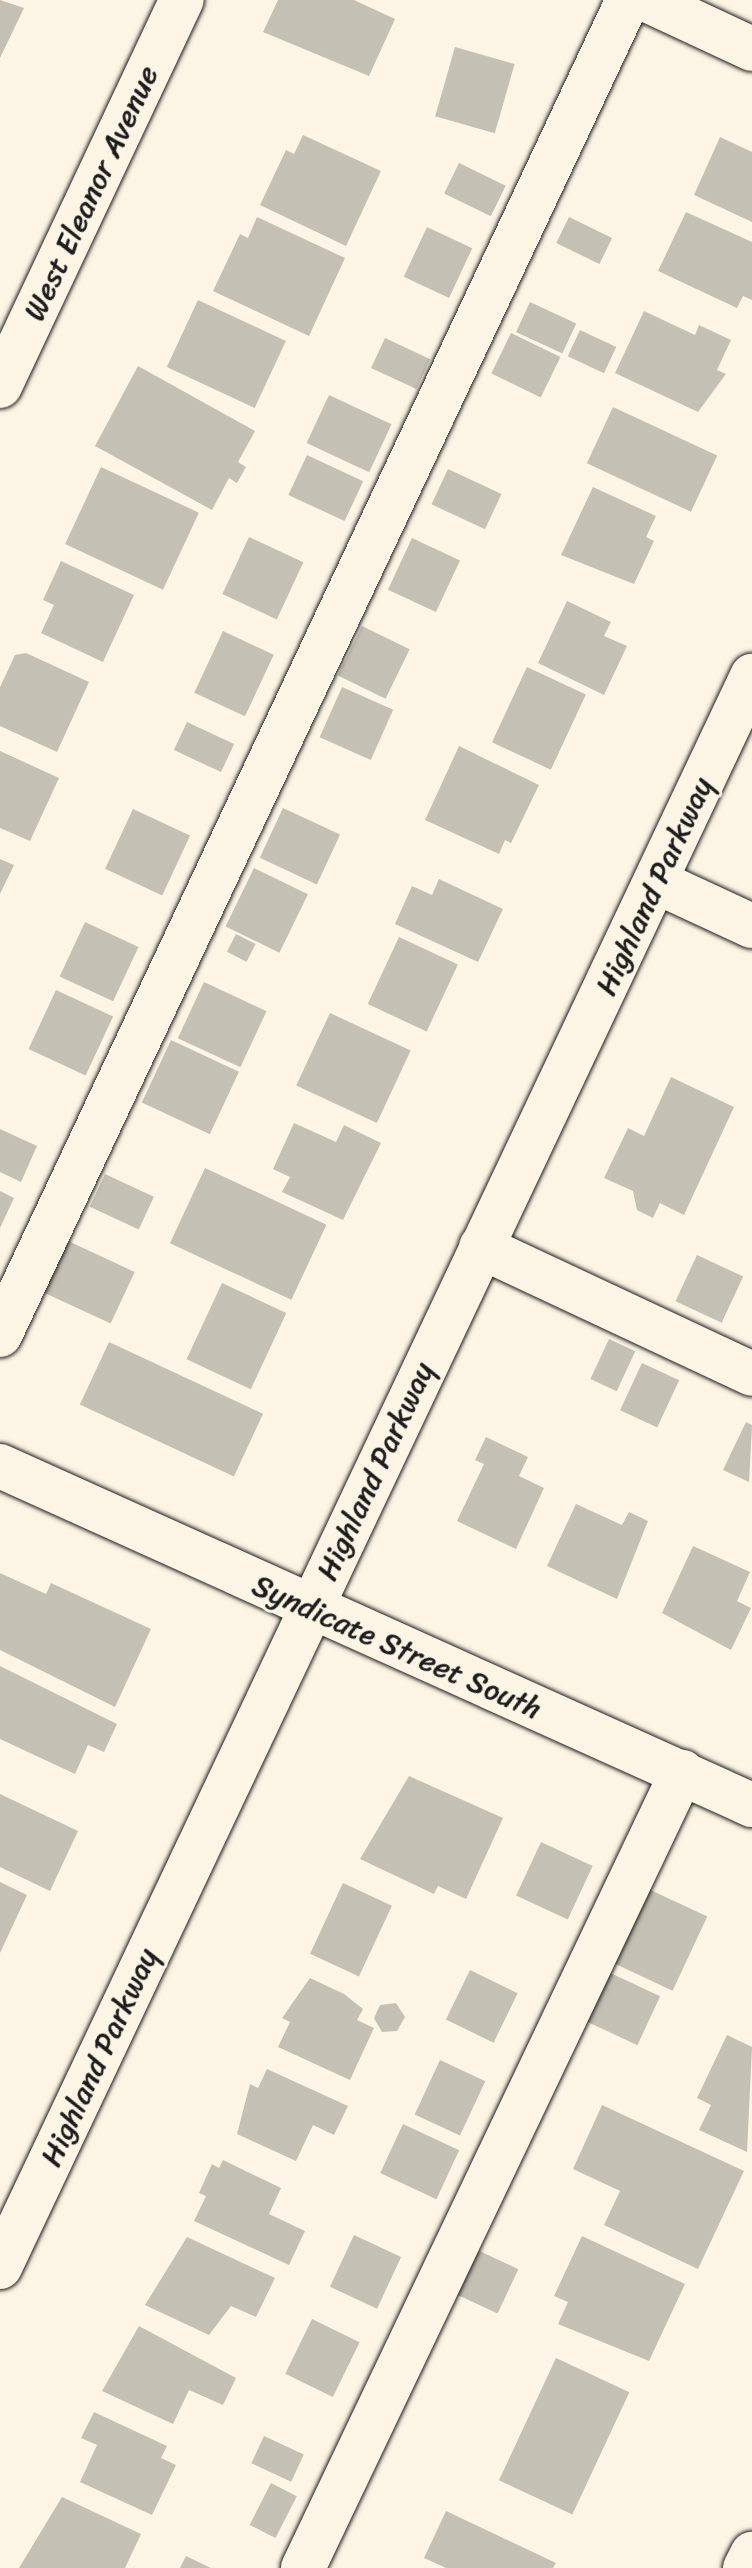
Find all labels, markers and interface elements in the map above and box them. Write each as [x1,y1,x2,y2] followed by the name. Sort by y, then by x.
[16,60,166,326] street label: West Eleanor Avenue
[588,771,720,1001] street label: Highland Parkway
[309,1356,441,1586] street label: Highland Parkway
[246,1567,548,1727] street label: Syndicate Street South
[33,1942,165,2172] street label: Highland Parkway

